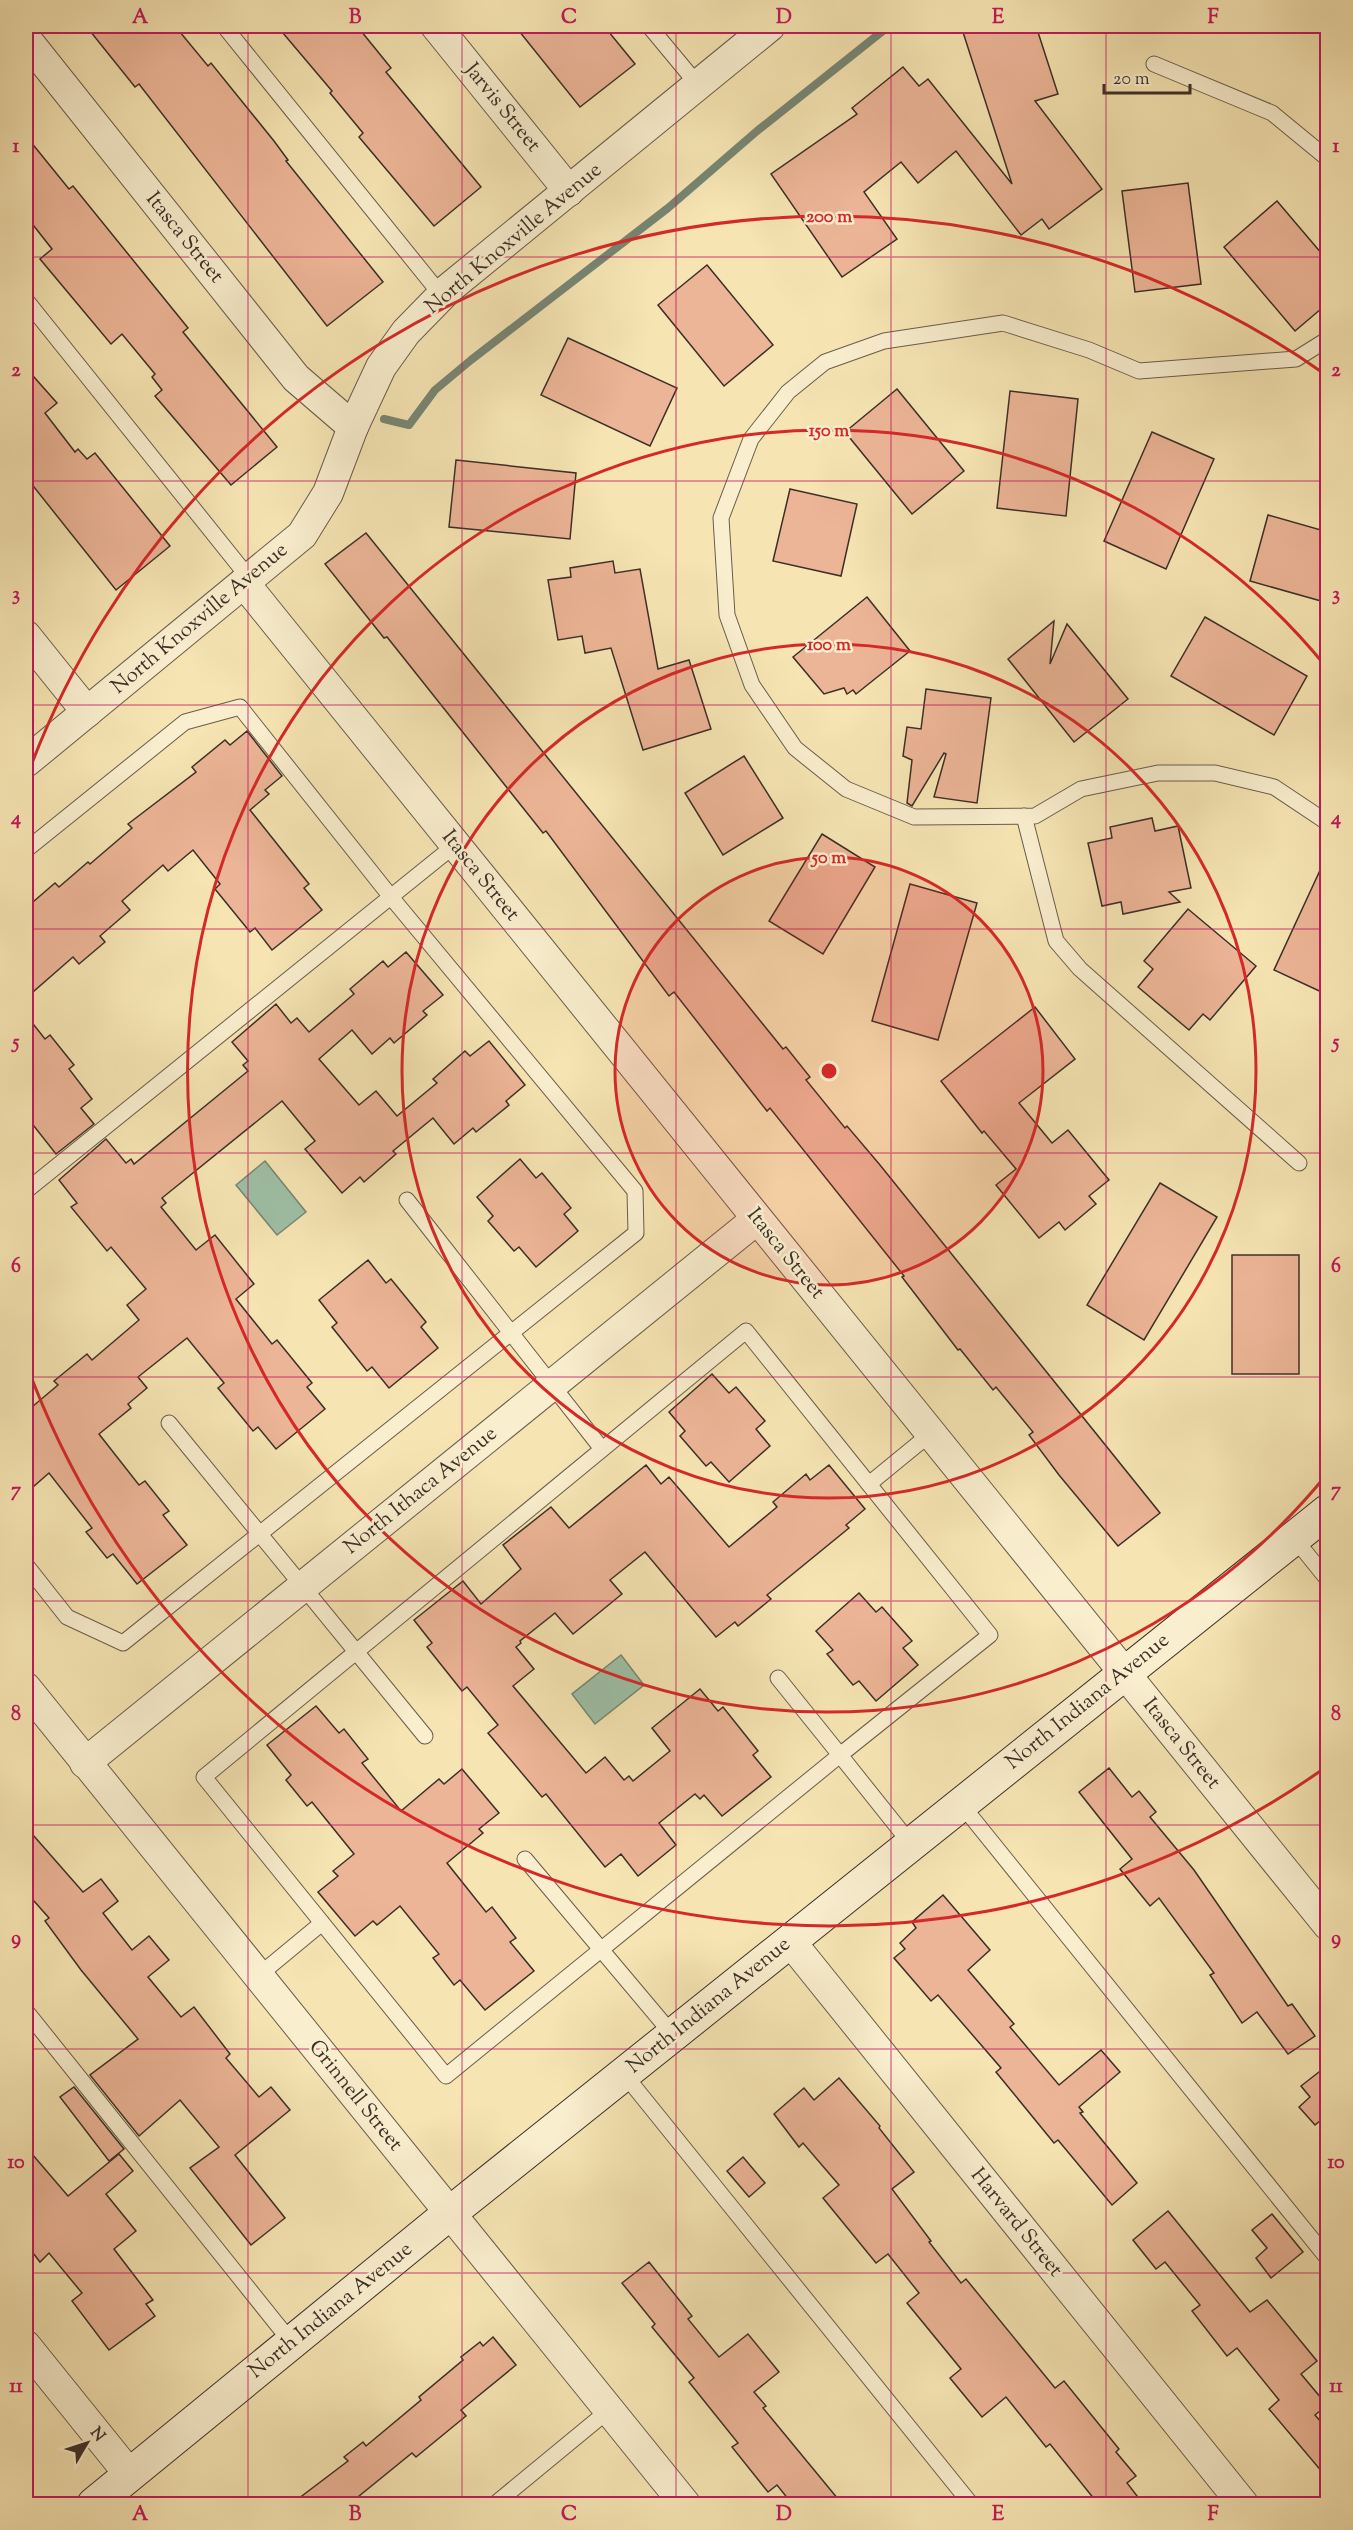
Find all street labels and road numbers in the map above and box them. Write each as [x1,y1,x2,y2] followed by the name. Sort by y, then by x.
[456,56,547,159] street label: Jarvis Street
[419,156,609,322] street label: North Knoxville Avenue
[138,186,230,290] street label: Itasca Street
[105,536,295,702] street label: North Knoxville Avenue
[434,824,526,928] street label: Itasca Street
[739,1202,831,1306] street label: Itasca Street
[338,1420,504,1562] street label: North Ithaca Avenue
[1000,1626,1176,1778] street label: North Indiana Avenue
[1135,1692,1227,1796] street label: Itasca Street
[621,1930,797,2082] street label: North Indiana Avenue
[301,2034,409,2158] street label: Grinnell Street
[963,2162,1069,2284] street label: Harvard Street
[243,2235,419,2387] street label: North Indiana Avenue

